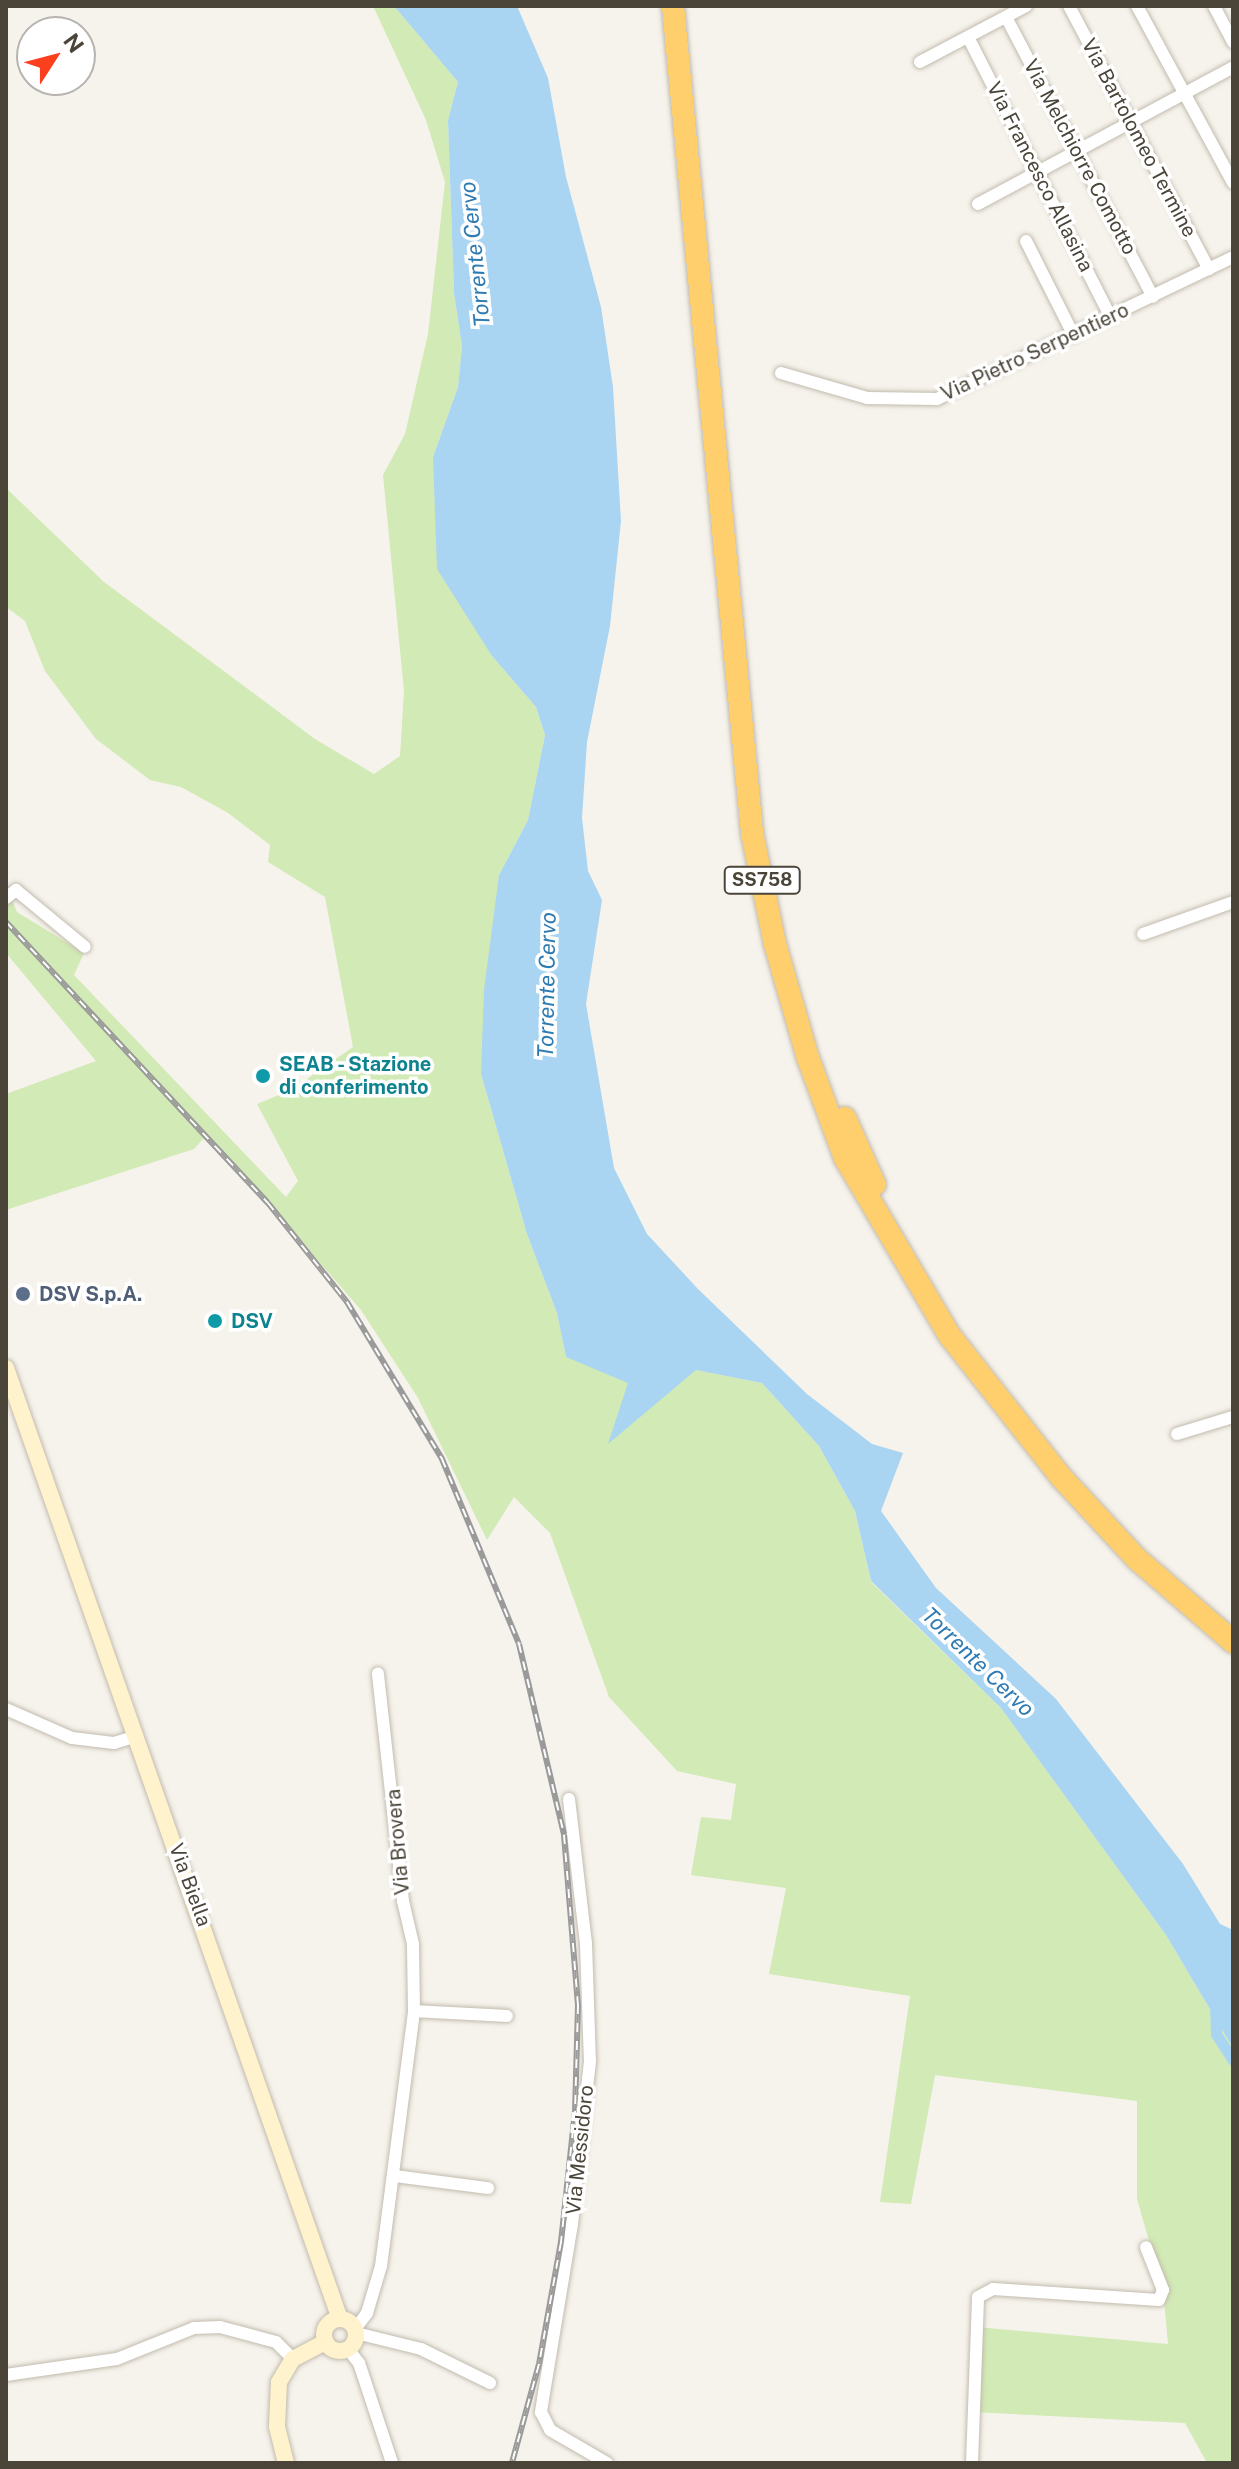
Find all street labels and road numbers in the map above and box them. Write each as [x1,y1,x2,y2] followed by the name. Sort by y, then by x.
[1076,34,1202,242] street label: Via Bartolomeo Termine
[1018,55,1142,259] street label: Via Melchiorre Comotto
[982,78,1098,276] street label: Via Francesco Allasina
[937,298,1133,406] street label: Via Pietro Serpentiero
[722,866,802,894] road number: SS758
[381,1788,415,1896] street label: Via Brovera
[164,1840,216,1930] street label: Via Biella
[561,2084,599,2216] street label: Via Messidoro

